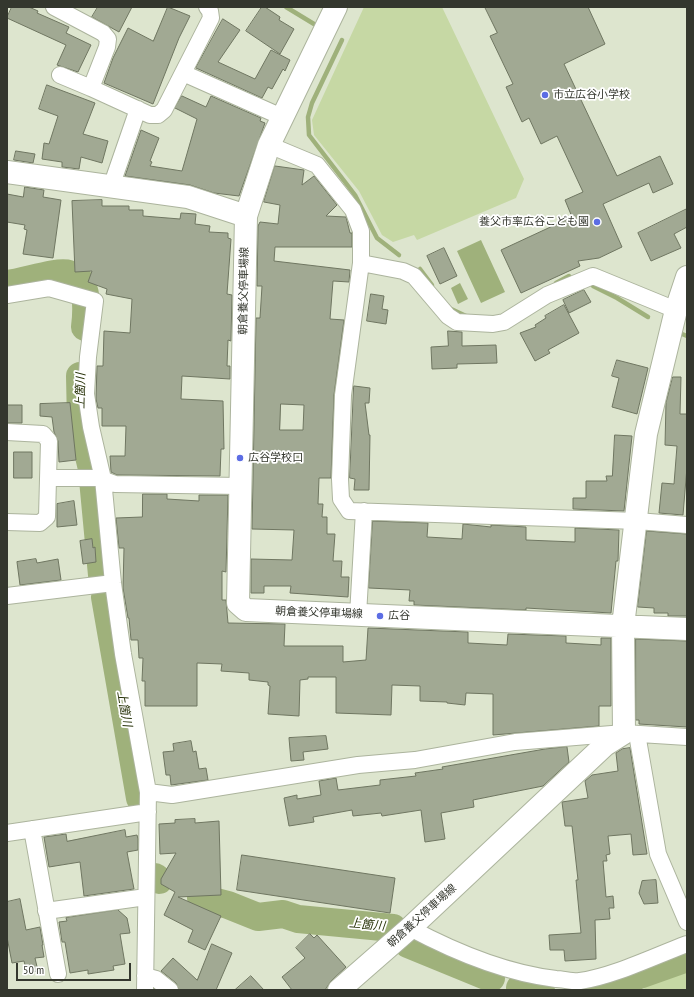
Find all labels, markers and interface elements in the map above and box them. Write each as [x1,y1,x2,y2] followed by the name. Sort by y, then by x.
[553,88,630,102] place label: 市立広谷小学校
[540,90,550,100] marker: 市立広谷小学校
[479,215,589,229] place label: 養父市率広谷こども園
[592,217,602,227] marker: 養父市率広谷こども園
[237,247,251,335] street label: 朝倉養父停車場線
[73,373,89,409] water label: 上箇川
[248,451,303,465] place label: 広谷学校口
[235,453,245,463] marker: 広谷学校口
[275,605,363,621] street label: 朝倉養父停車場線
[388,609,410,623] place label: 広谷
[375,611,385,621] marker: 広谷
[114,690,134,728] water label: 上箇川
[385,882,459,950] street label: 朝倉養父停車場線
[348,916,386,934] water label: 上箇川
[18,955,133,981] scale bar
[23,962,44,977] text: 50 m

